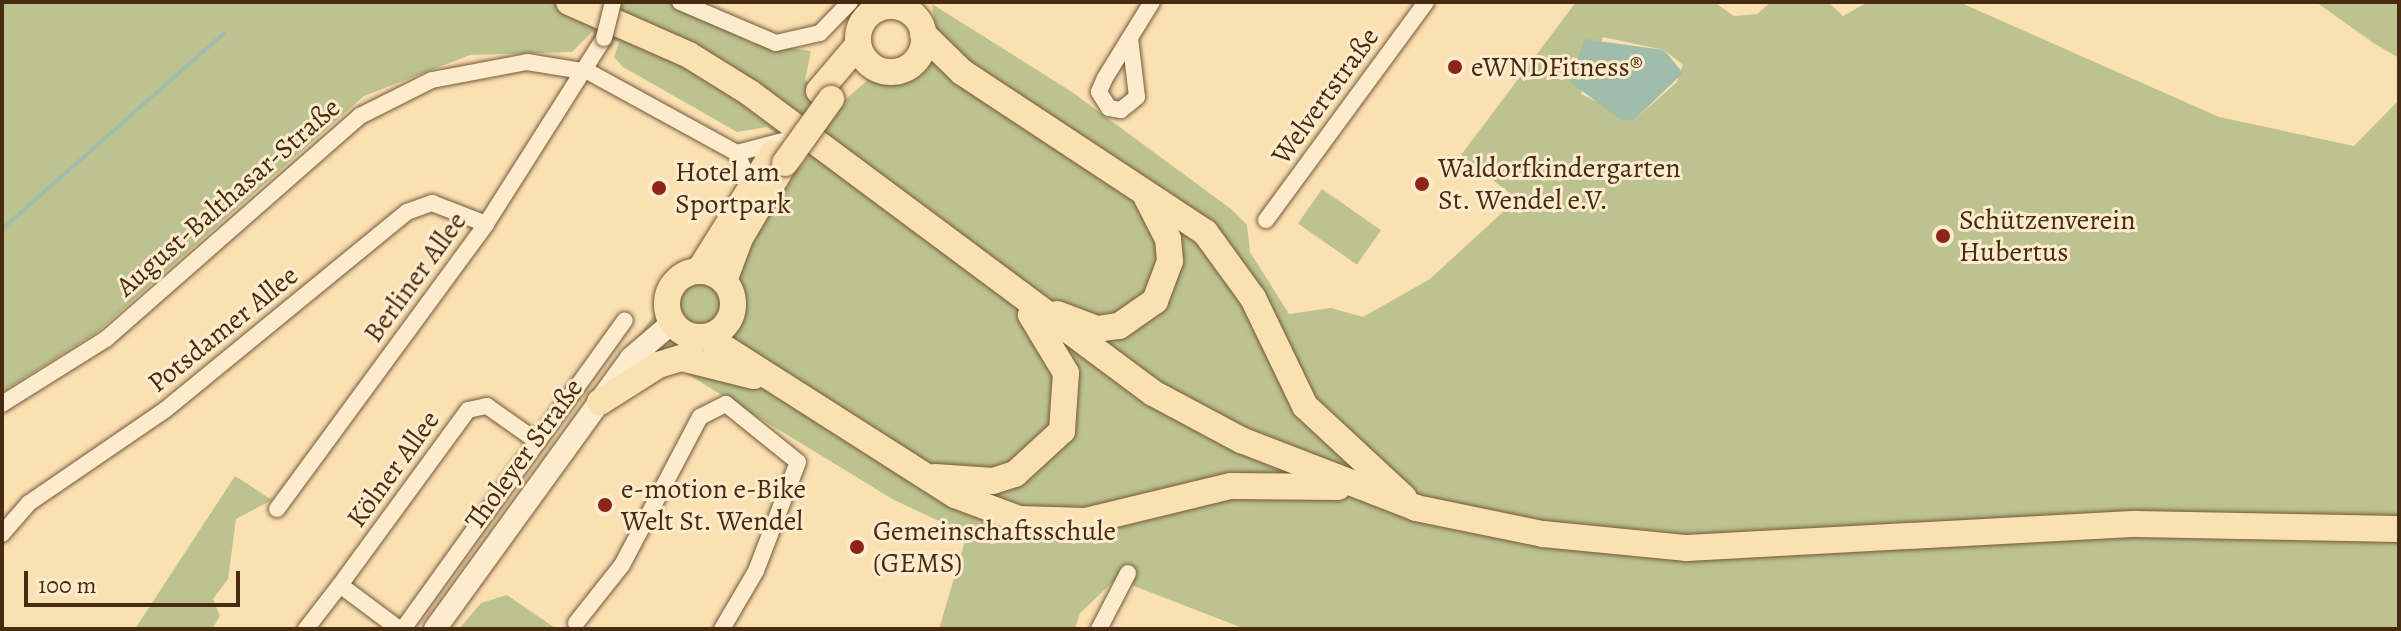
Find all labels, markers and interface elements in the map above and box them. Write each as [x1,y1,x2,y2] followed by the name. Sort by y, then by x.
[1264,21,1386,171] street label: Welvertstraße
[1471,50,1643,84] place label: eWNDFitness®
[1446,58,1464,76] marker: eWNDFitness®
[109,90,347,304] street label: August-Balthasar-Straße
[1438,151,1681,217] place label: Waldorfkindergarten St. Wendel e.V.
[675,155,791,221] place label: Hotel am Sportpark
[1413,175,1431,193] marker: Waldorfkindergarten St. Wendel e.V.
[650,179,668,197] marker: Hotel am Sportpark
[1959,203,2136,269] place label: Schützenverein Hubertus
[356,205,474,349] street label: Berliner Allee
[1934,227,1952,245] marker: Schützenverein Hubertus
[141,258,305,400] street label: Potsdamer Allee
[458,372,590,536] street label: Tholeyer Straße
[339,404,447,534] street label: Kölner Allee
[621,472,806,538] place label: e-motion e-Bike Welt St. Wendel
[596,496,614,514] marker: e-motion e-Bike Welt St. Wendel
[873,514,1116,580] place label: Gemeinschaftsschule (GEMS)
[848,538,866,556] marker: Gemeinschaftsschule (GEMS)
[28,555,244,605] scale bar
[38,569,97,601] text: 100 m

